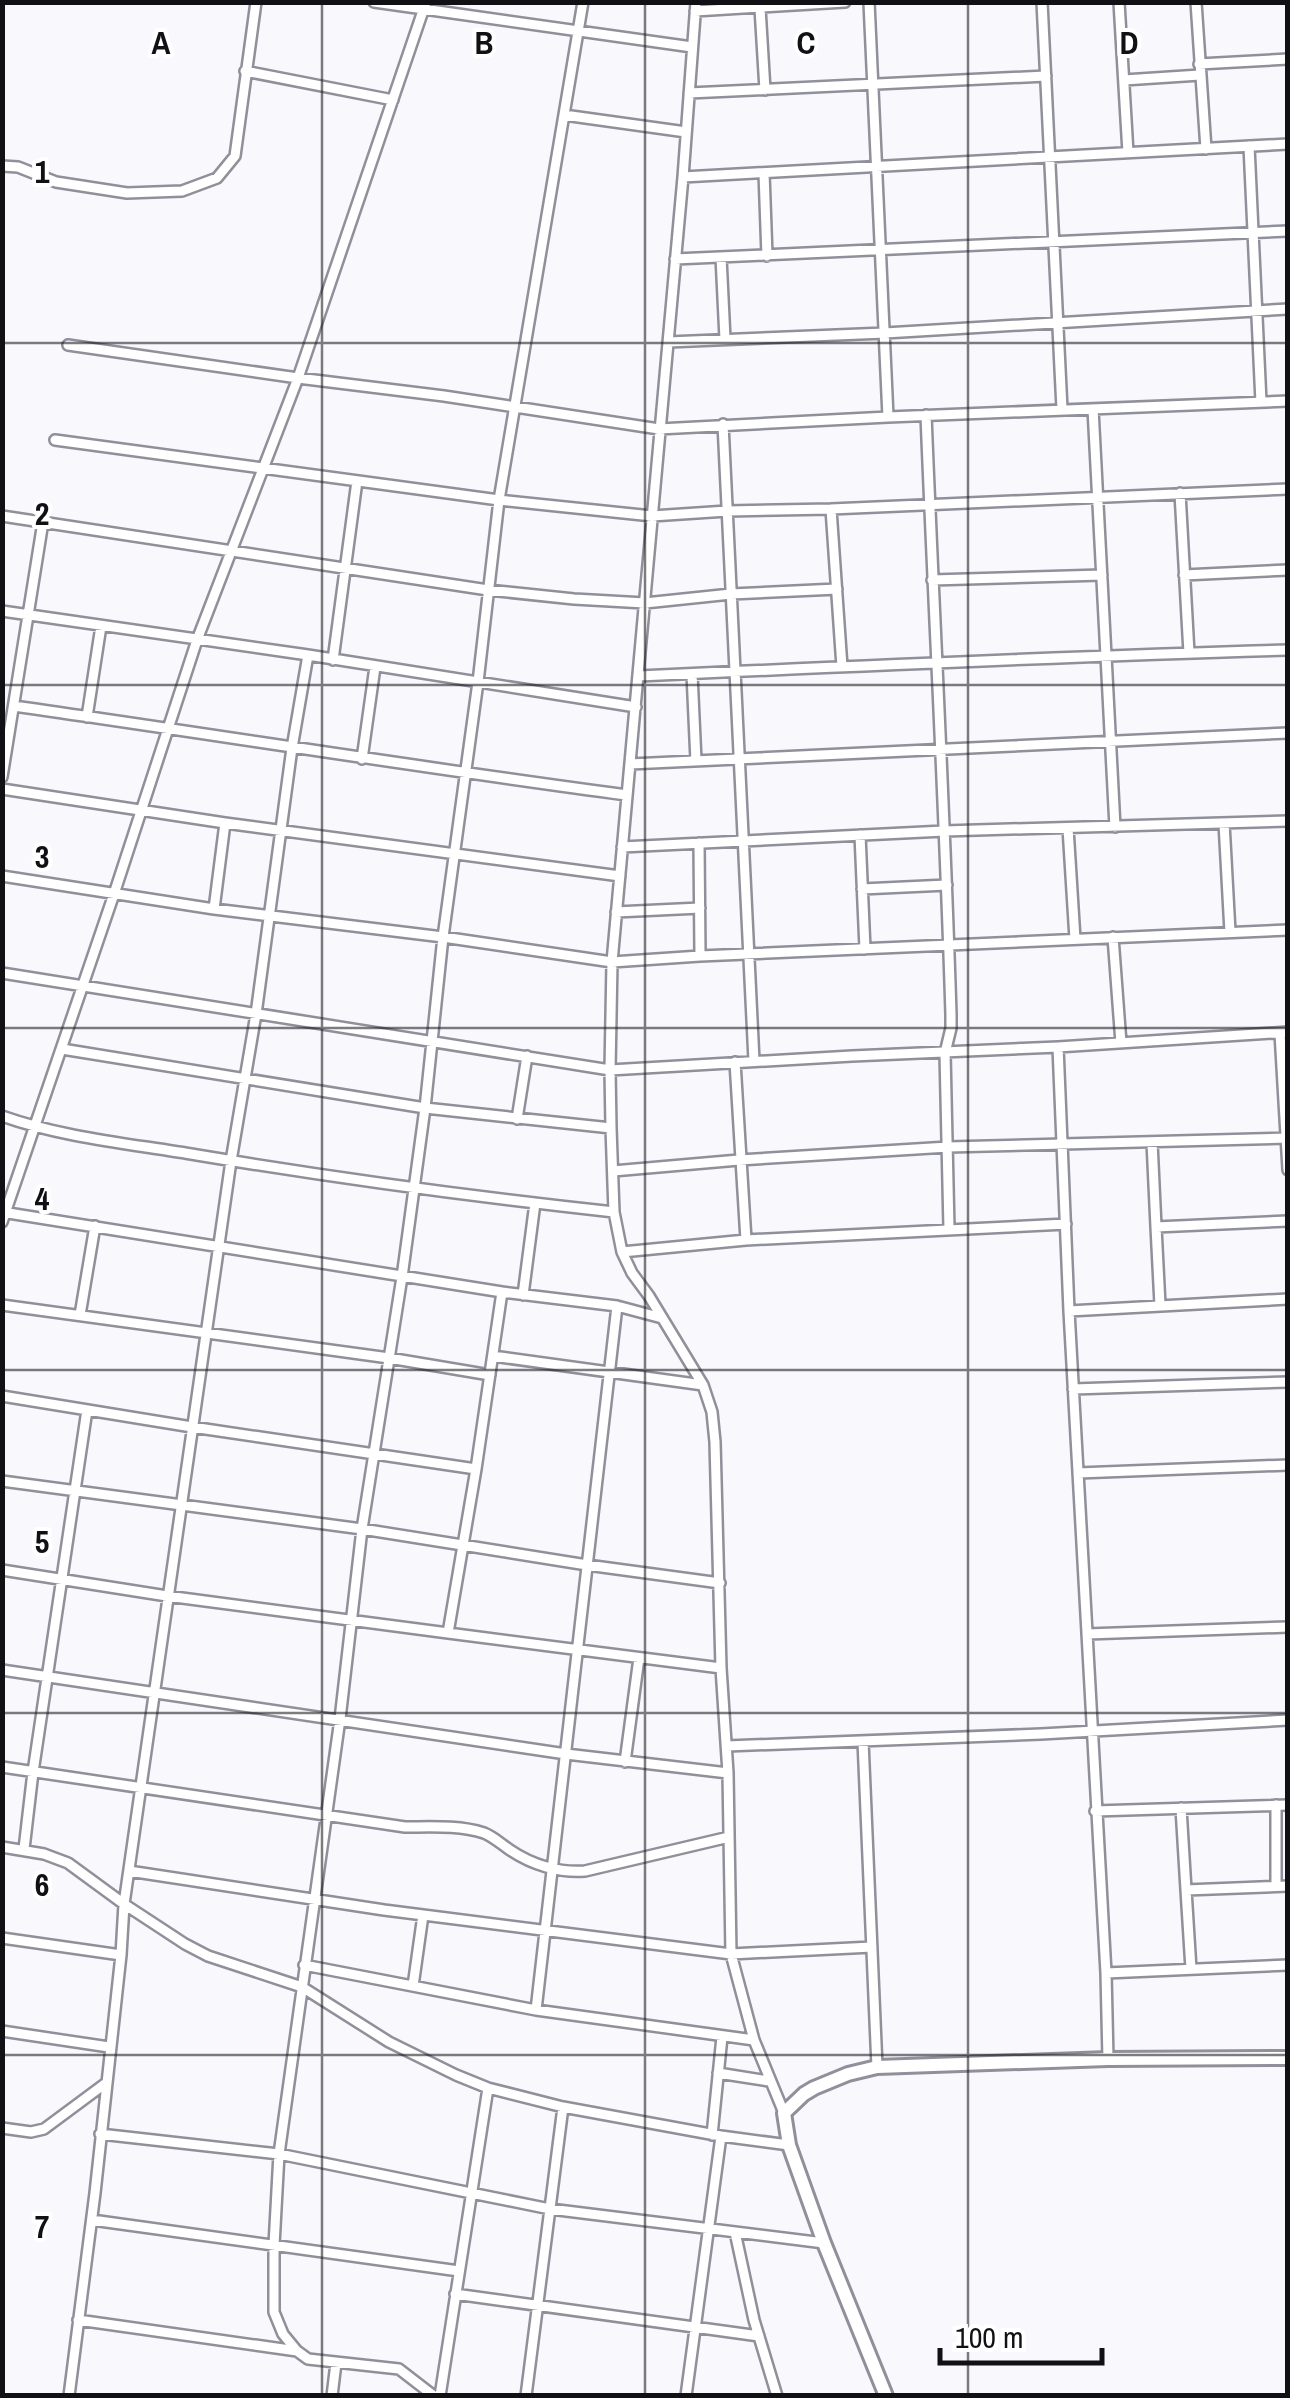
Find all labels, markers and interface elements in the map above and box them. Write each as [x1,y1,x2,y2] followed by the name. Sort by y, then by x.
[152,21,171,64] text: A
[475,21,493,64] text: B
[797,21,815,64] text: C
[1120,21,1138,64] text: D
[35,150,50,193] text: 1
[35,492,49,535] text: 2
[35,835,49,878] text: 3
[35,1177,50,1220] text: 4
[35,1520,49,1563] text: 5
[35,1863,49,1906] text: 6
[35,2205,49,2248] text: 7
[940,2303,1102,2365] scale bar
[955,2317,1023,2357] text: 100 m

